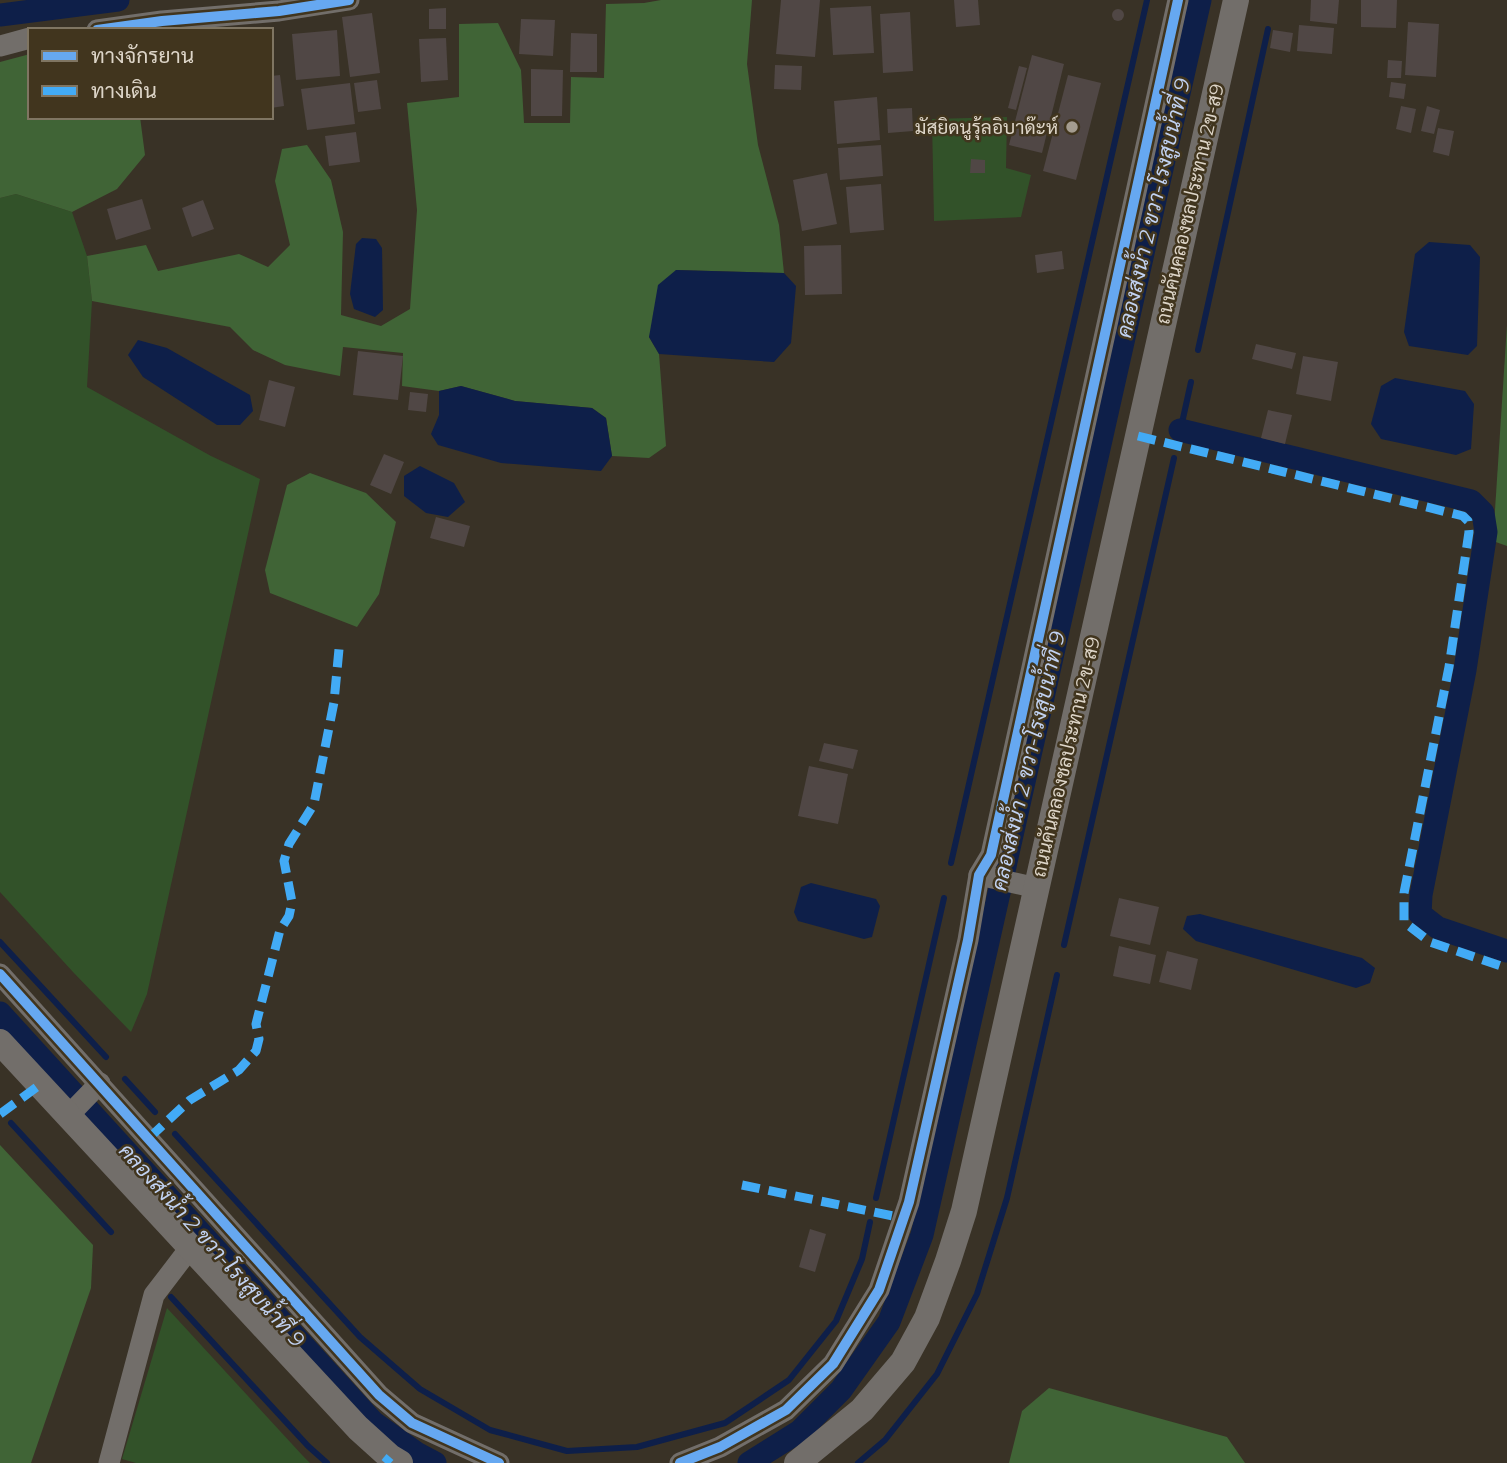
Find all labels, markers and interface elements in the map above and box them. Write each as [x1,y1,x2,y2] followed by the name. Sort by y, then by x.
[28,28,273,119] legend
[91,43,194,68] text: ทางจักรยาน
[1104,74,1198,341] water label: คลองส่งน้ำ 2 ขวา-โรงสูบน้ำที่ 9
[91,78,157,103] text: ทางเดิน
[1151,82,1229,326] street label: ถนนคันคลองชลประทาน 2ข-ส9
[915,115,1058,141] place label: มัสยิดนูรุ้ลอิบาด๊ะห์
[1064,119,1080,135] marker: มัสยิดนูรุ้ลอิบาด๊ะห์
[979,627,1073,894] water label: คลองส่งน้ำ 2 ขวา-โรงสูบน้ำที่ 9
[1027,635,1105,879] street label: ถนนคันคลองชลประทาน 2ข-ส9
[112,1133,315,1354] water label: คลองส่งน้ำ 2 ขวา-โรงสูบน้ำที่ 9

